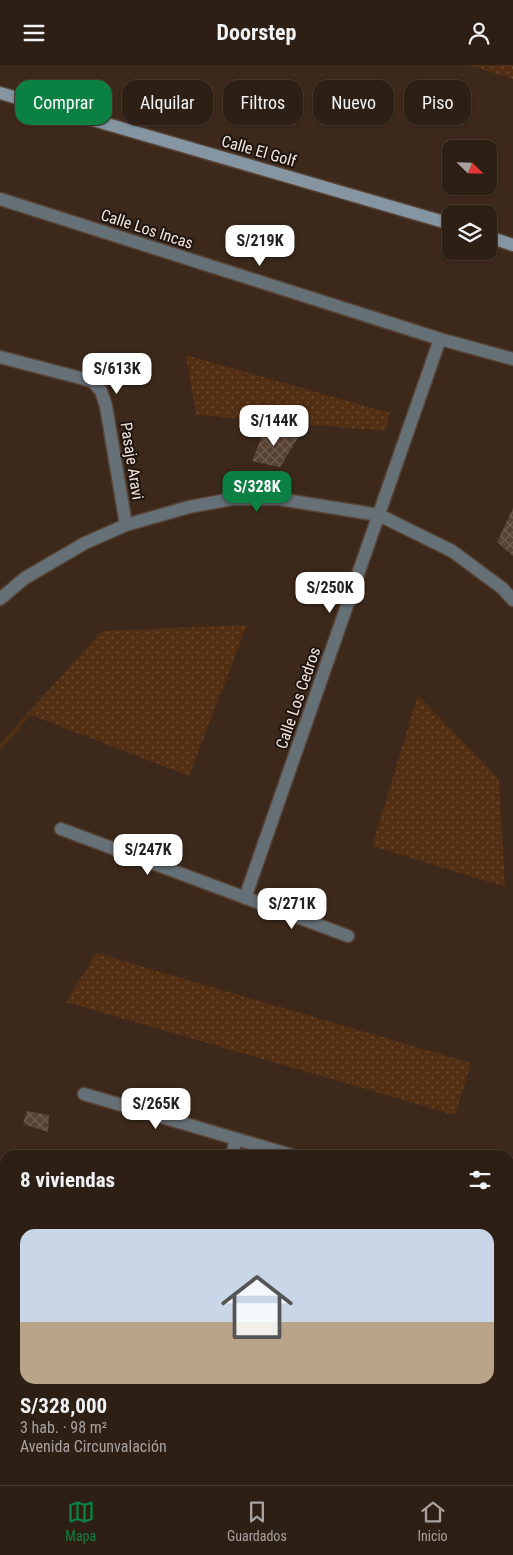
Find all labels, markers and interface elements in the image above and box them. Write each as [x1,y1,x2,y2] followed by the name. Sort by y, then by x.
[20,19,48,47] icon: menu
[465,19,493,47] icon: person
[217,20,296,45] text: Doorstep
[15,80,112,125] chip: Comprar
[122,80,213,125] chip: Alquilar
[223,80,303,125] chip: Filtros
[313,80,394,125] chip: Nuevo
[404,80,471,125] chip: Piso
[219,131,299,171] street label: Calle El Golf
[442,140,498,195] north arrow
[442,140,497,260] map controls
[98,205,196,253] street label: Calle Los Incas
[442,205,497,260] button: layers
[219,225,301,267] pin: S/219K
[236,231,284,250] text: S/219K
[76,353,158,395] pin: S/613K
[93,359,141,378] text: S/613K
[233,405,315,447] pin: S/144K
[250,411,298,430] text: S/144K
[117,421,147,501] street label: Pasaje Aravi
[216,471,298,513] pin: S/328K
[233,477,281,496] text: S/328K
[289,571,371,614] pin: S/250K
[306,578,354,597] text: S/250K
[272,645,324,751] street label: Calle Los Cedros
[107,833,189,876] pin: S/247K
[124,840,172,859] text: S/247K
[251,887,333,930] pin: S/271K
[268,894,316,913] text: S/271K
[115,1087,197,1130] pin: S/265K
[132,1094,180,1113] text: S/265K
[466,1166,494,1194] icon: filters
[20,1168,115,1192] text: 8 viviendas
[212,1262,302,1352] icon: home
[20,1394,107,1418] text: S/328,000
[20,1418,107,1437] text: 3 hab. · 98 m²
[20,1437,167,1456] text: Avenida Circunvalación
[65,1498,96,1544] tab: Mapa
[227,1498,287,1544] tab: Guardados
[417,1498,448,1544] tab: Inicio

